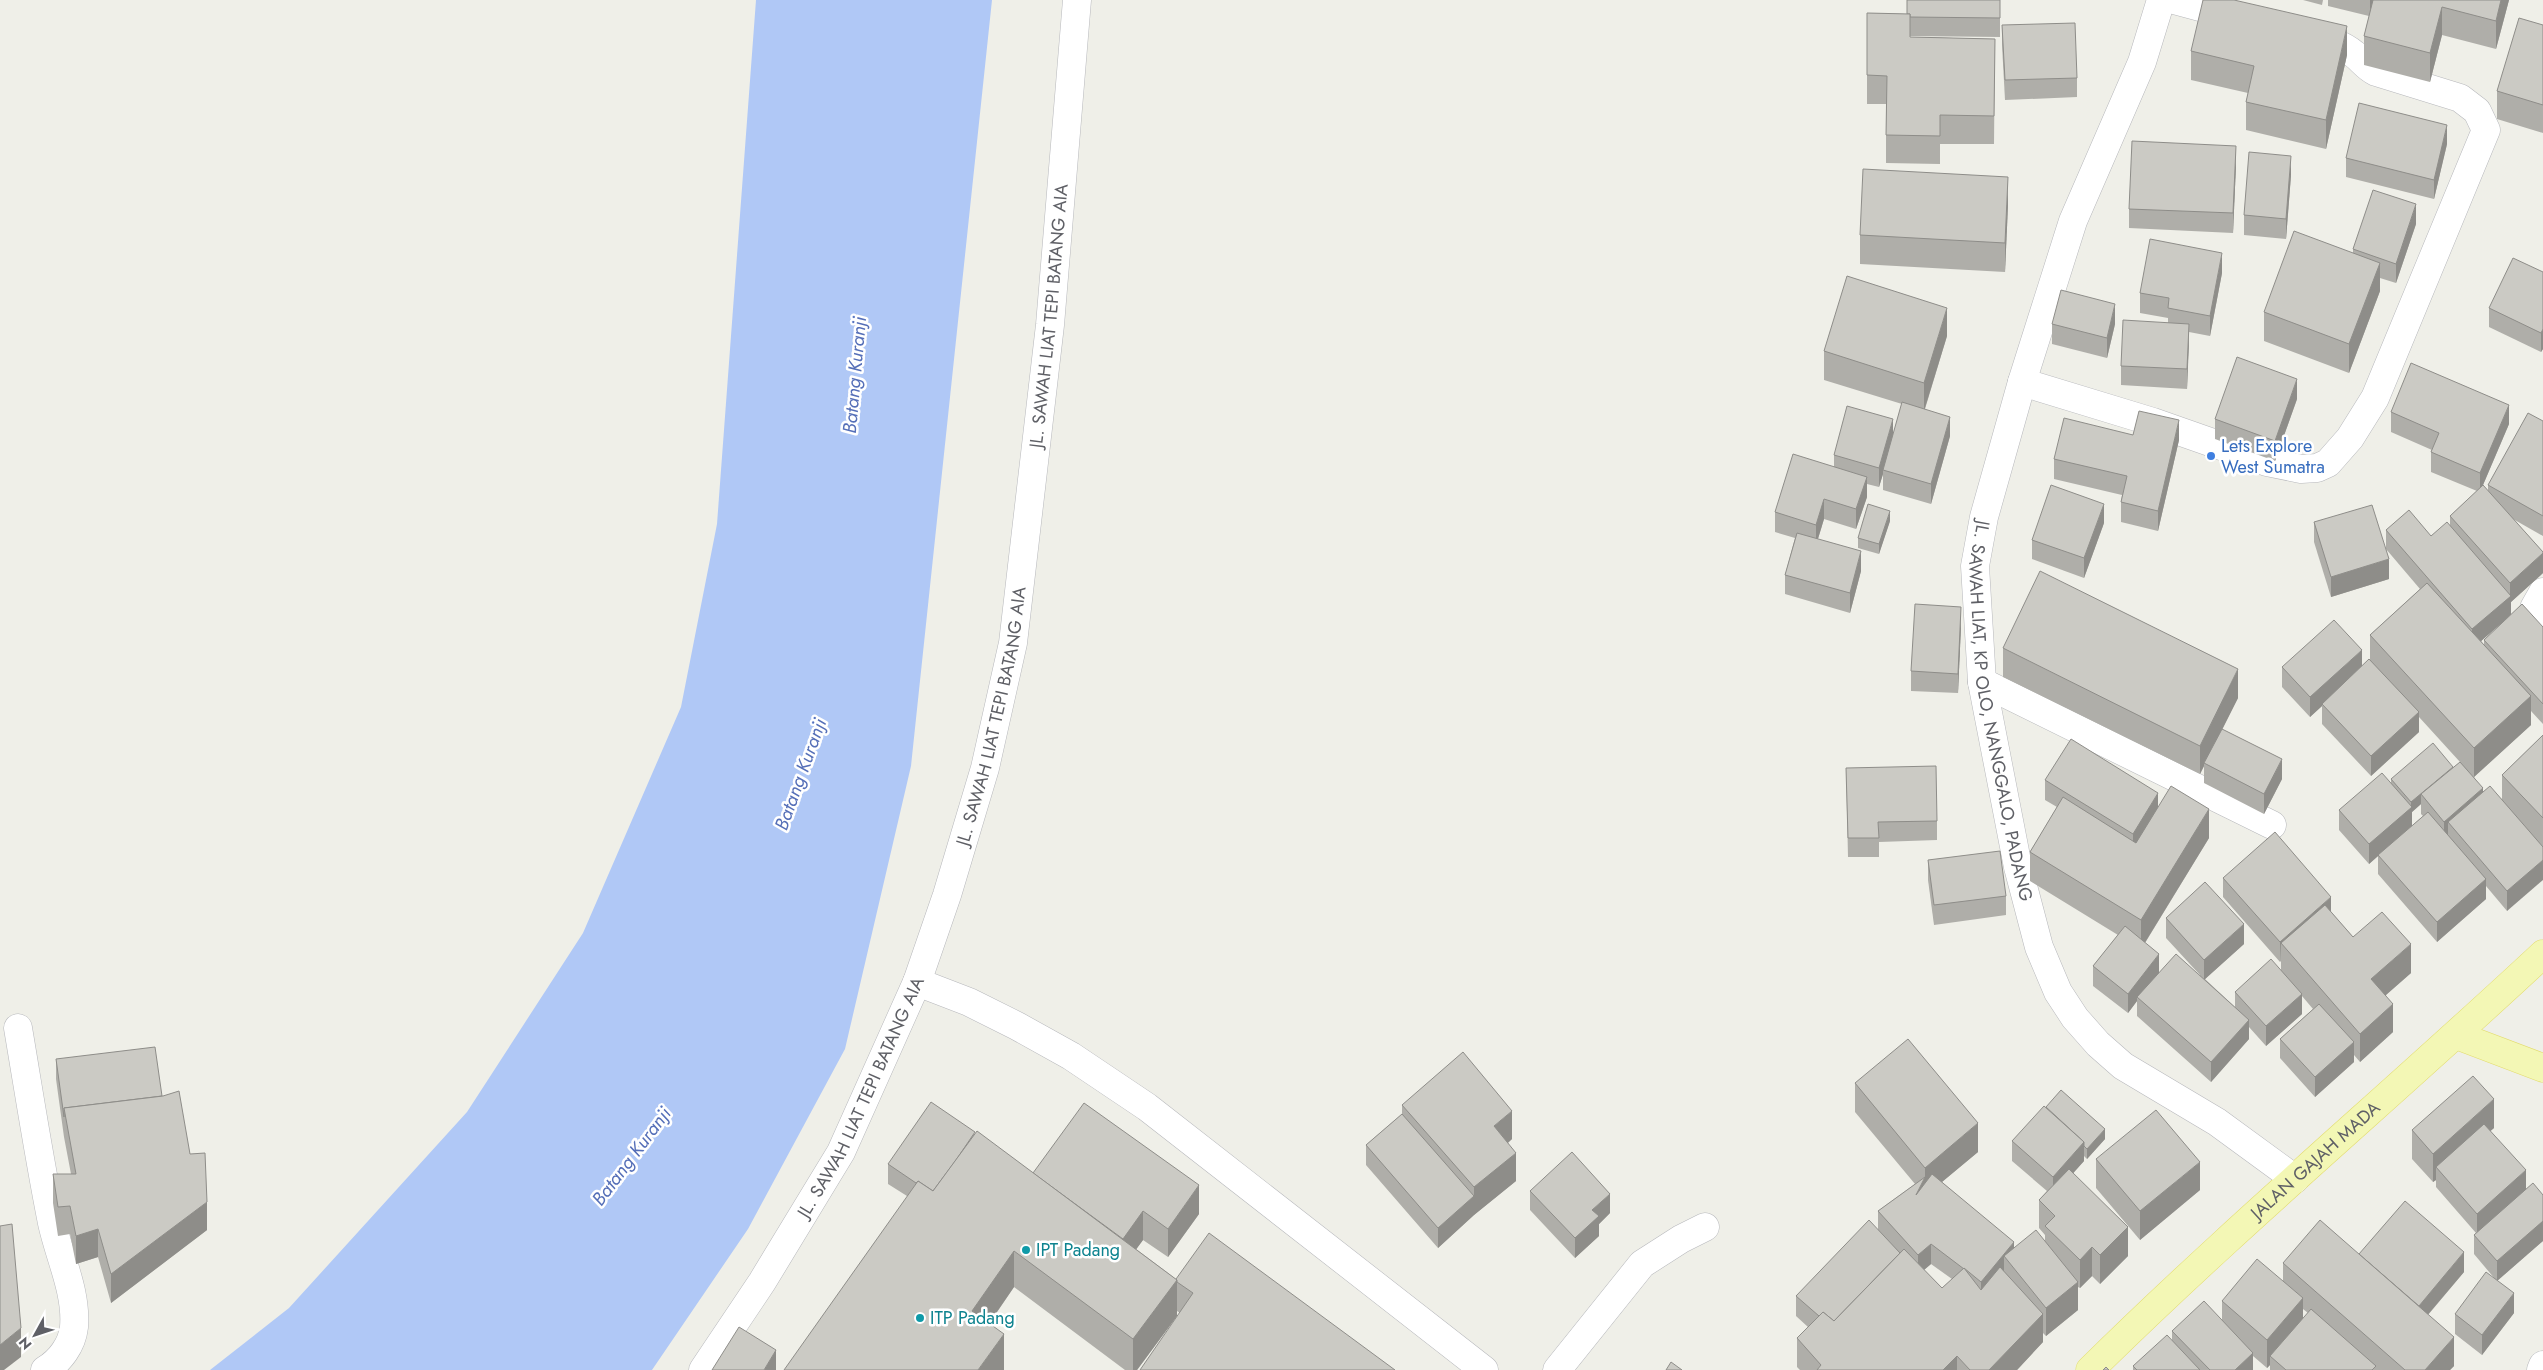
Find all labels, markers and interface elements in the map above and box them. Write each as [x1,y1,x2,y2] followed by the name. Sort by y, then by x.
[1023,183,1075,451] street label: JL. SAWAH LIAT TEPI BATANG AIA
[836,314,873,435] water label: Batang Kuranji
[2221,433,2325,480] place label: Lets Explore West Sumatra
[2205,450,2217,462] marker: Lets Explore West Sumatra
[1962,516,2039,904] street label: JL. SAWAH LIAT, KP OLO, NANGGALO, PADANG
[949,585,1032,851] street label: JL. SAWAH LIAT TEPI BATANG AIA
[768,713,834,834] water label: Batang Kuranji
[790,973,931,1224] street label: JL. SAWAH LIAT TEPI BATANG AIA
[2244,1095,2386,1227] street label: JALAN GAJAH MADA
[585,1100,678,1211] water label: Batang Kuranji
[1036,1237,1120,1263] place label: IPT Padang
[1020,1244,1032,1256] marker: IPT Padang
[930,1305,1015,1331] place label: ITP Padang
[10,1310,60,1360] north arrow
[914,1312,926,1324] marker: ITP Padang
[14,1333,36,1354] text: N

